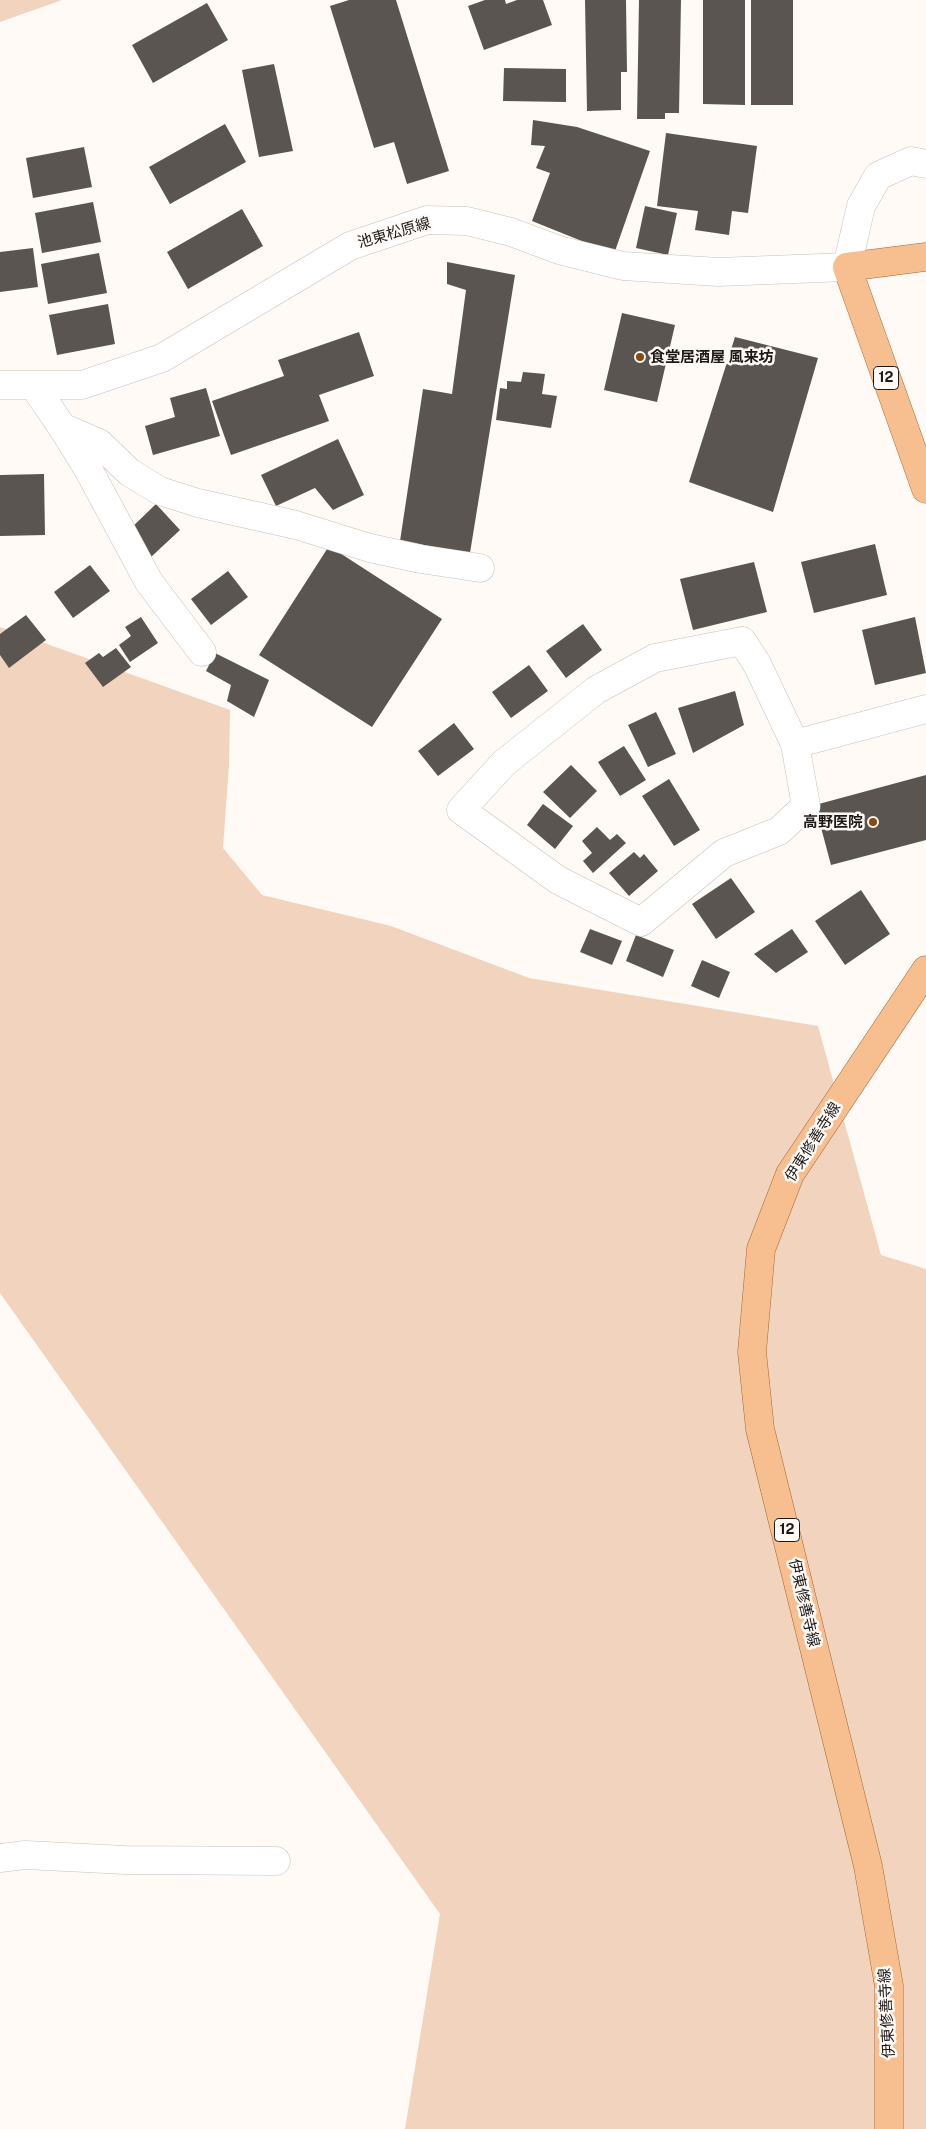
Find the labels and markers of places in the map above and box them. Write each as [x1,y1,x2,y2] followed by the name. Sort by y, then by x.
[650,348,773,366] place label: 食堂居酒屋 風来坊
[634,351,646,363] marker: 食堂居酒屋 風来坊
[803,813,863,831] place label: 高野医院
[867,816,879,828] marker: 高野医院

